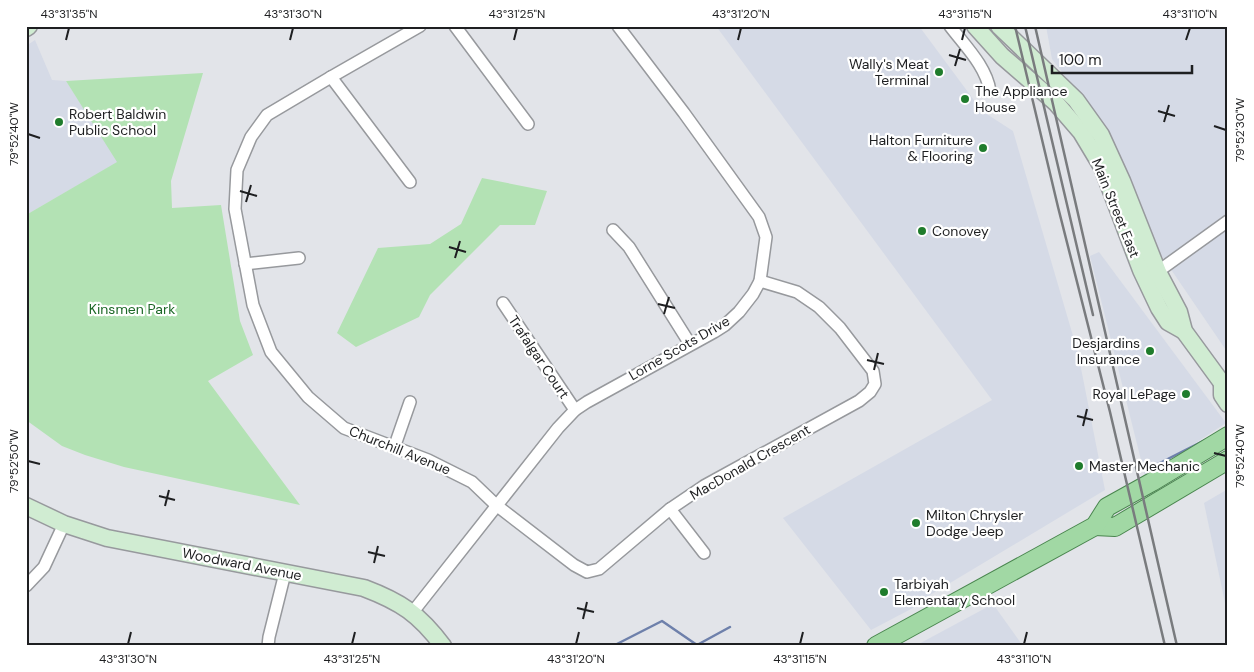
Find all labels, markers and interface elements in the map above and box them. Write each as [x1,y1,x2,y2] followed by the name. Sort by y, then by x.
[40,6,98,22] text: 43°31'35"N
[264,6,322,22] text: 43°31'30"N
[489,6,545,22] text: 43°31'25"N
[712,6,770,22] text: 43°31'20"N
[938,6,992,22] text: 43°31'15"N
[1163,6,1217,22] text: 43°31'10"N
[1052,42,1192,74] scale bar
[1059,50,1102,70] text: 100 m
[849,55,929,89] place label: Wally's Meat Terminal
[933,66,945,78] marker: Wally's Meat Terminal
[975,82,1068,116] place label: The Appliance House
[959,93,971,105] marker: The Appliance House
[1232,98,1248,162] text: 79°52'30"W
[6,102,22,166] text: 79°52'40"W
[69,105,166,139] place label: Robert Baldwin Public School
[53,116,65,128] marker: Robert Baldwin Public School
[869,131,973,165] place label: Halton Furniture & Flooring
[977,142,989,154] marker: Halton Furniture & Flooring
[1088,156,1144,260] street label: Main Street East
[932,222,989,240] place label: Conovey
[916,225,928,237] marker: Conovey
[89,300,175,318] park label: Kinsmen Park
[505,312,573,402] street label: Trafalgar Court
[625,312,733,384] street label: Lorne Scots Drive
[1072,334,1140,368] place label: Desjardins Insurance
[1144,345,1156,357] marker: Desjardins Insurance
[1093,385,1176,403] place label: Royal LePage
[1180,388,1192,400] marker: Royal LePage
[687,420,813,504] street label: MacDonald Crescent
[347,421,453,479] street label: Churchill Avenue
[1232,424,1248,488] text: 79°52'40"W
[6,429,22,493] text: 79°52'50"W
[1089,457,1200,475] place label: Master Mechanic
[1073,460,1085,472] marker: Master Mechanic
[926,506,1024,540] place label: Milton Chrysler Dodge Jeep
[910,517,922,529] marker: Milton Chrysler Dodge Jeep
[181,544,303,584] street label: Woodward Avenue
[894,575,1015,609] place label: Tarbiyah Elementary School
[878,586,890,598] marker: Tarbiyah Elementary School
[99,651,157,667] text: 43°31'30"N
[324,651,380,667] text: 43°31'25"N
[547,651,605,667] text: 43°31'20"N
[773,651,827,667] text: 43°31'15"N
[997,651,1051,667] text: 43°31'10"N

